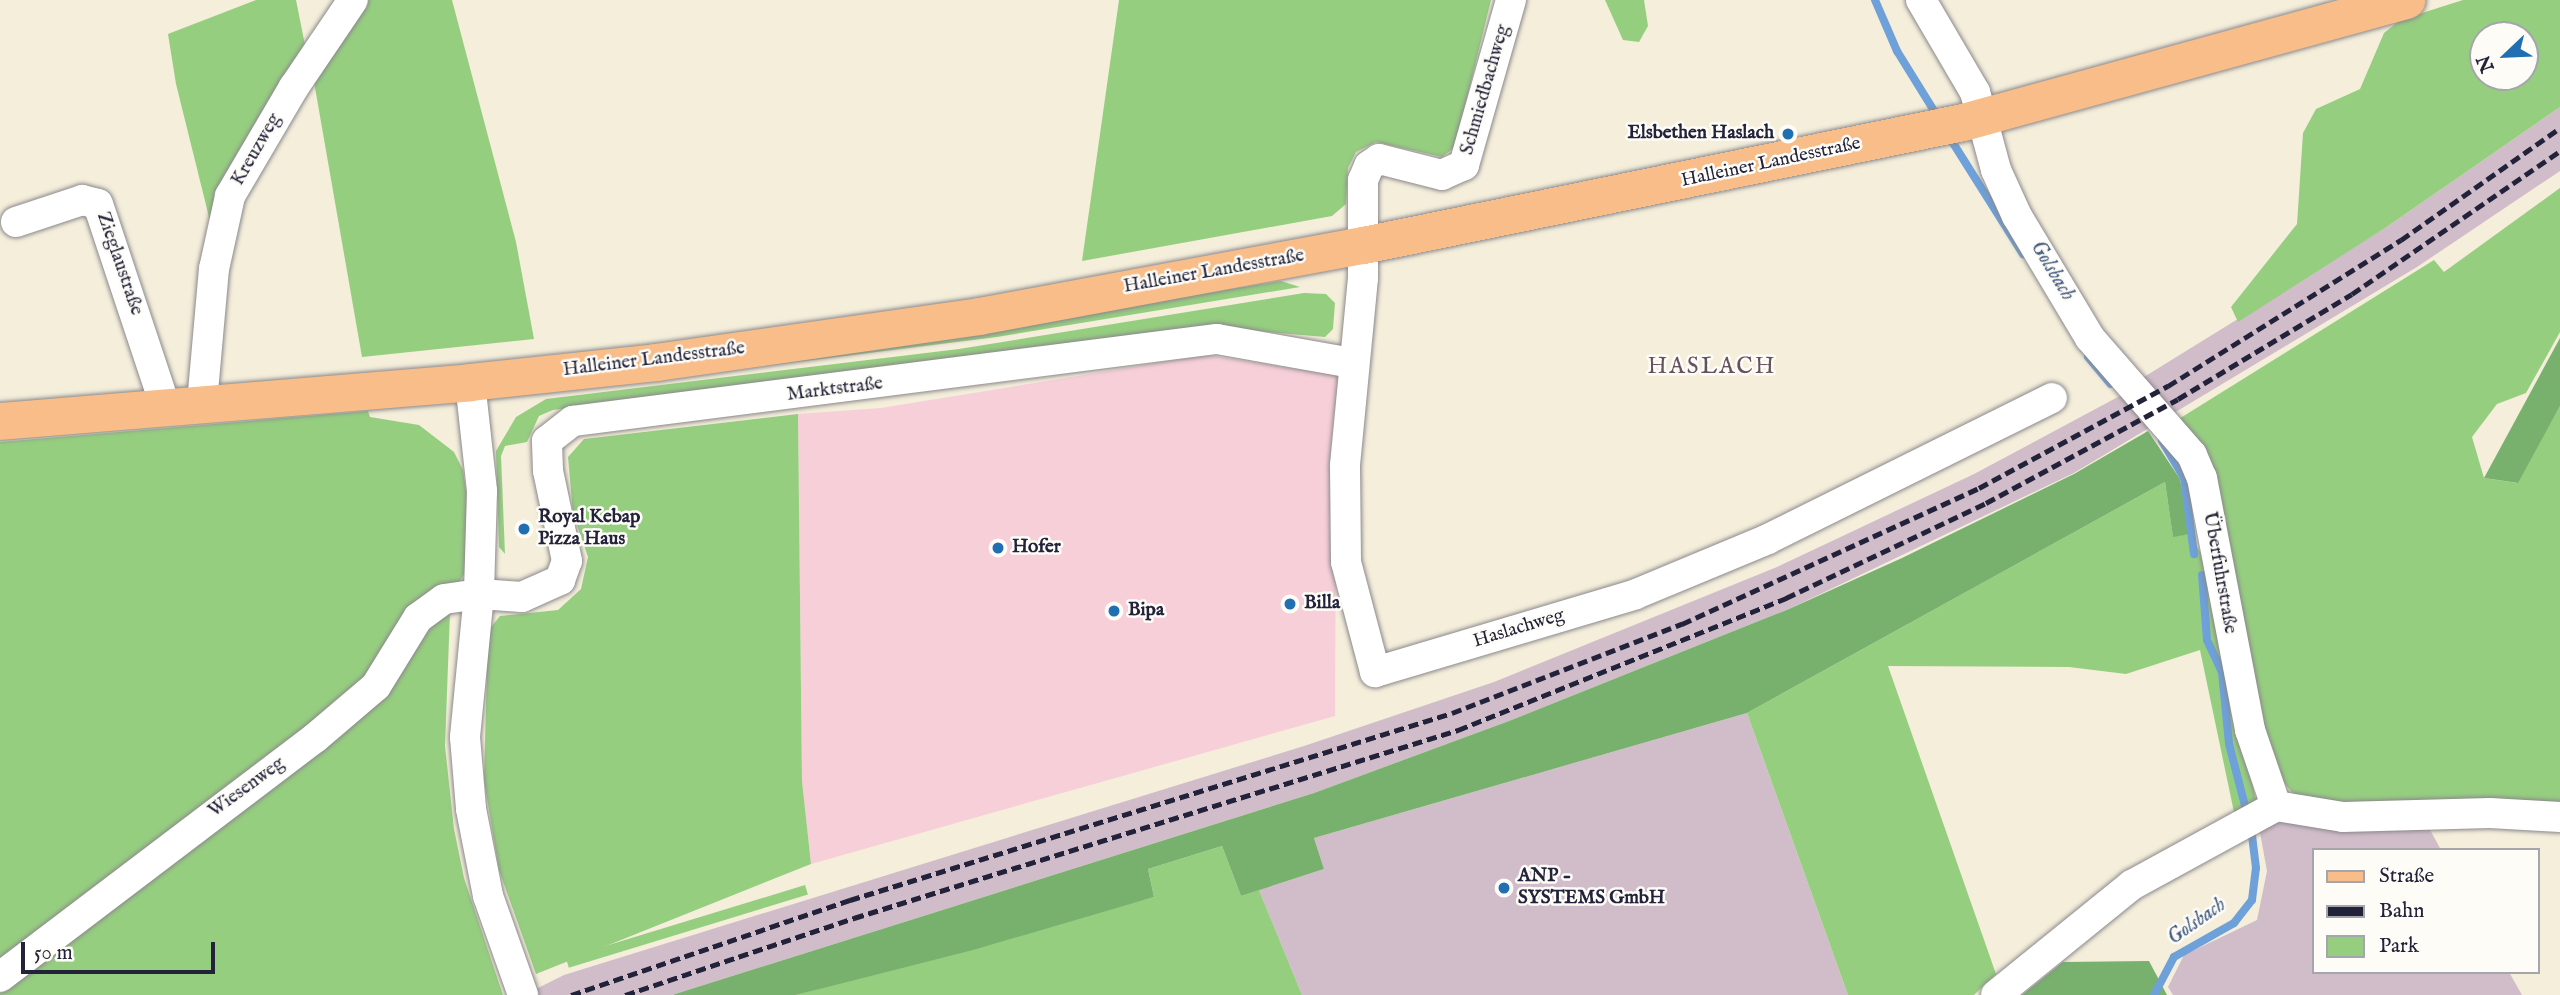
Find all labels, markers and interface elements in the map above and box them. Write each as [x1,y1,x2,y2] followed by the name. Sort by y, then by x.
[2469,21,2539,91] north arrow
[1457,22,1515,158] street label: Schmiedbachweg
[2472,51,2501,76] text: N
[227,110,287,190] street label: Kreuzweg
[1628,123,1774,145] place label: Elsbethen Haslach
[1780,126,1796,142] marker: Elsbethen Haslach
[1679,133,1863,193] street label: Halleiner Landesstraße
[91,209,147,319] street label: Zieglaustraße
[2024,236,2080,306] water label: Golsbach
[1122,245,1306,299] street label: Halleiner Landesstraße
[562,338,746,382] street label: Halleiner Landesstraße
[1648,353,1776,381] district label: HASLACH
[786,373,884,407] street label: Marktstraße
[538,507,640,551] place label: Royal Kebap Pizza Haus
[2197,510,2241,636] street label: Überfuhrstraße
[516,521,532,537] marker: Royal Kebap Pizza Haus
[1012,537,1061,559] place label: Hofer
[990,540,1006,556] marker: Hofer
[1304,593,1340,615] place label: Billa
[1282,596,1298,612] marker: Billa
[1128,600,1164,622] place label: Bipa
[1106,603,1122,619] marker: Bipa
[1471,604,1567,654] street label: Haslachweg
[204,753,290,823] street label: Wiesenweg
[2312,848,2539,974] legend
[2379,863,2434,890] text: Straße
[1518,866,1665,910] place label: ANP - SYSTEMS GmbH
[1496,880,1512,896] marker: ANP - SYSTEMS GmbH
[2163,893,2231,951] water label: Golsbach
[2379,898,2424,925] text: Bahn
[24,928,219,972] scale bar
[2379,933,2419,960] text: Park
[34,940,73,967] text: 50 m

